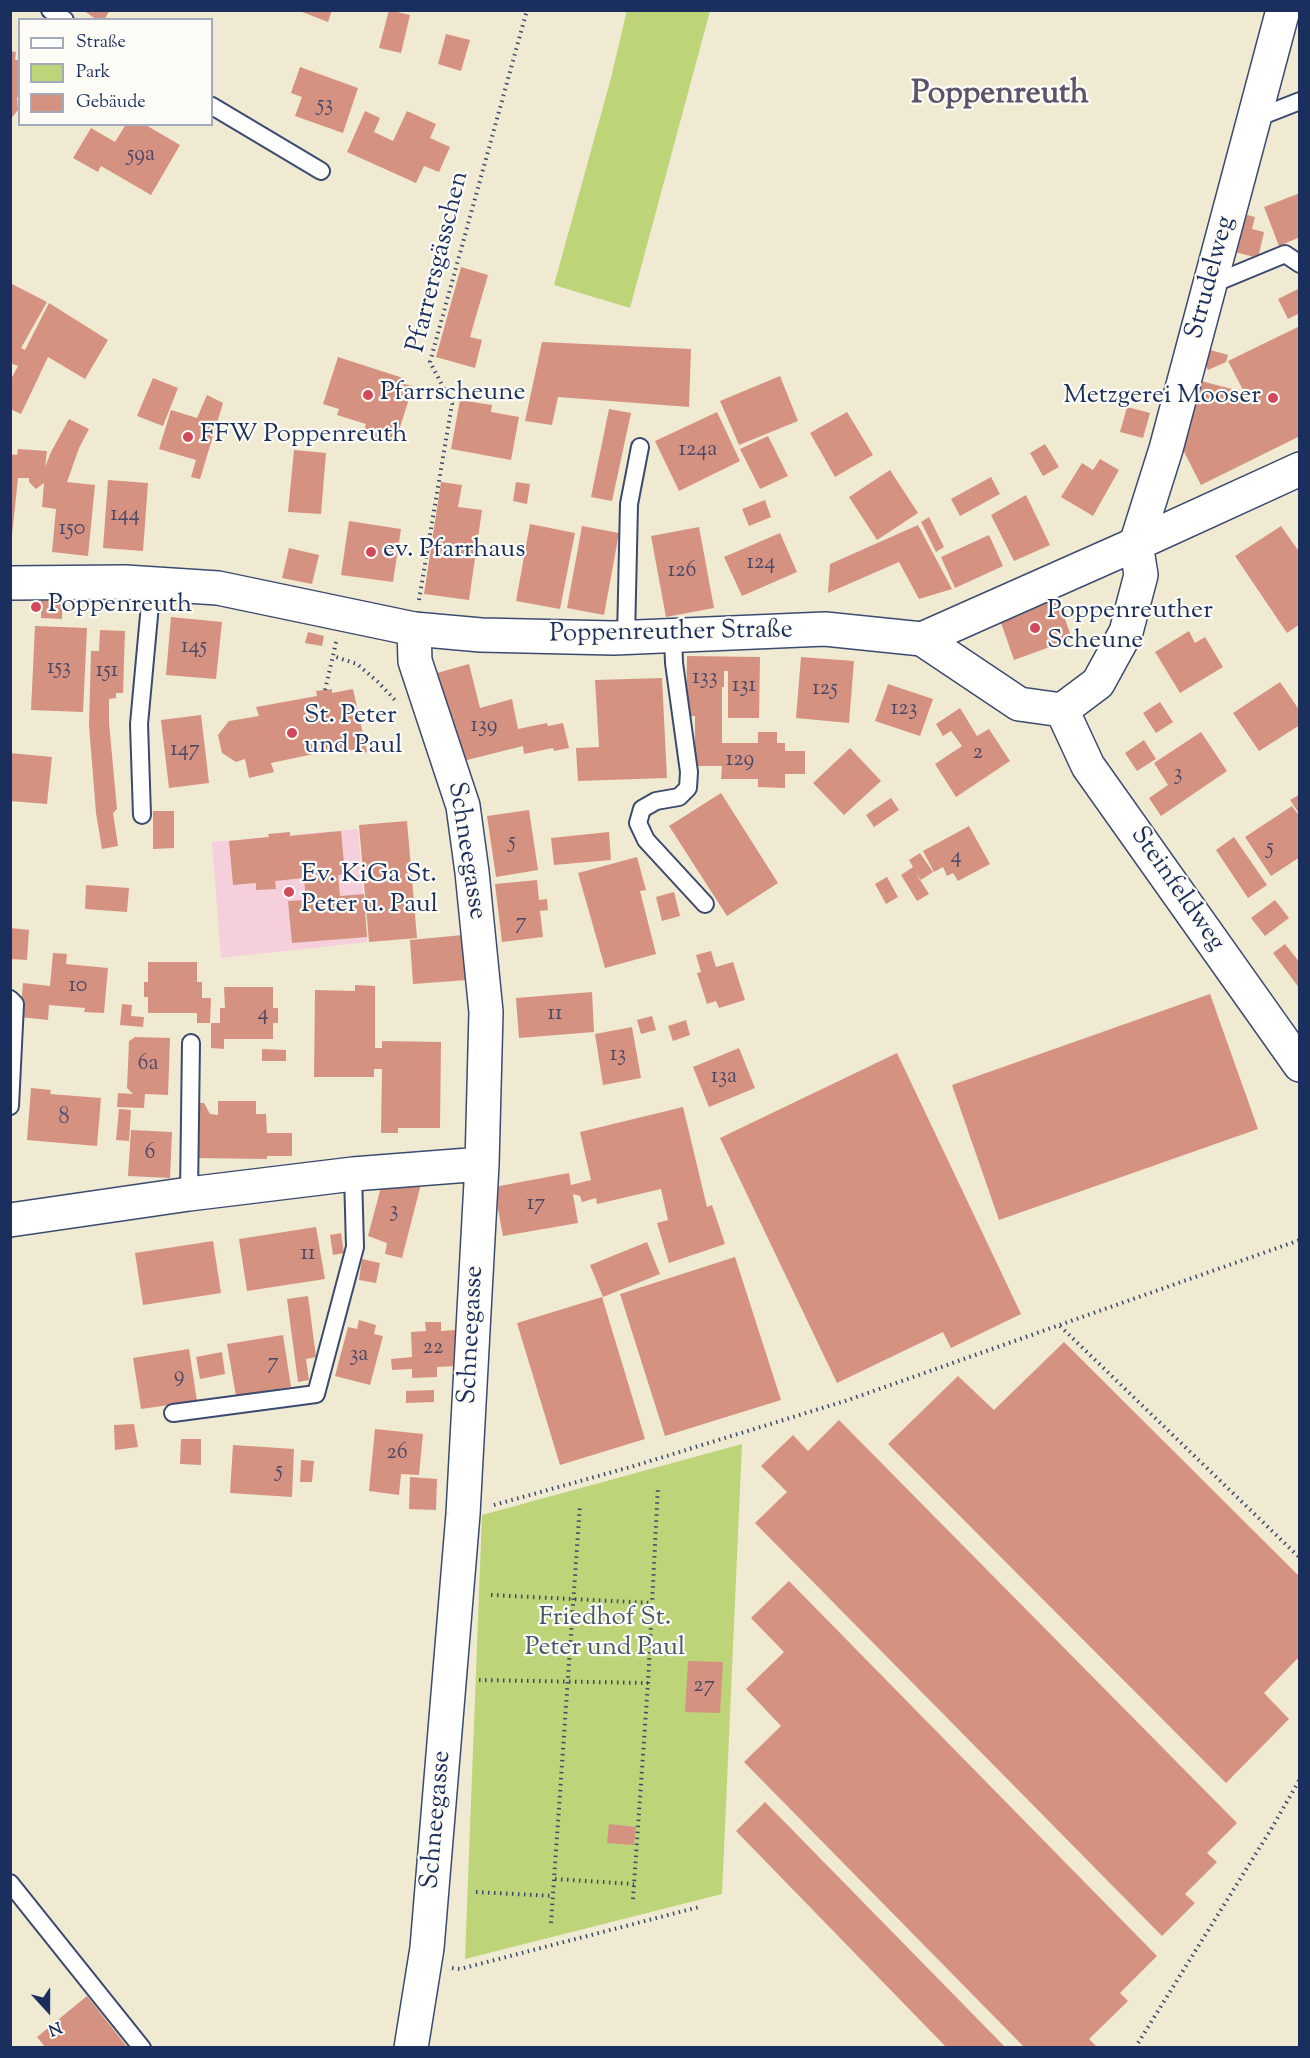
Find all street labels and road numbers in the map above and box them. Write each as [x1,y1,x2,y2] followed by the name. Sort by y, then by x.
[402,168,478,356] street label: Pfarrersgässchen
[1181,213,1243,343] street label: Strudelweg
[549,616,793,652] street label: Poppenreuther Straße
[439,780,491,922] street label: Schneegasse
[1122,822,1230,958] street label: Steinfeldweg
[454,1265,492,1405] street label: Schneegasse
[416,1749,460,1891] street label: Schneegasse

